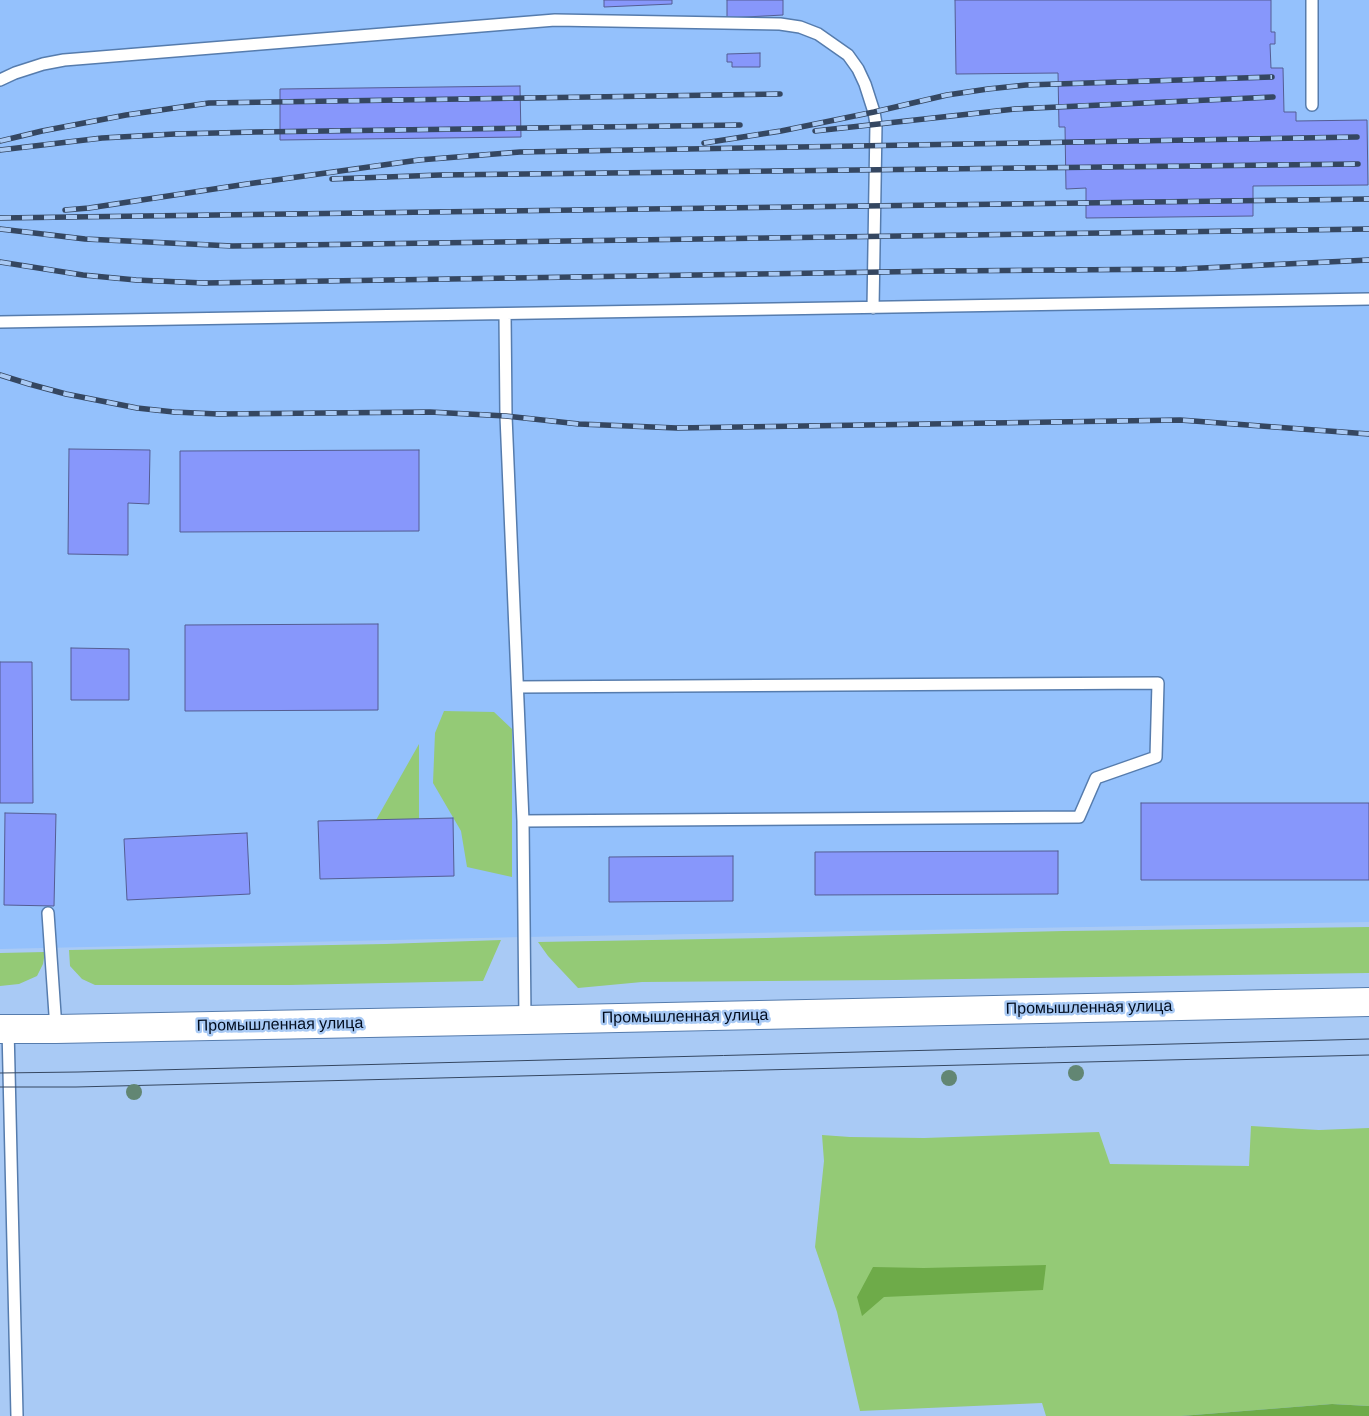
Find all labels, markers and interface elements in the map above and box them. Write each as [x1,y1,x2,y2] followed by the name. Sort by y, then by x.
[1006,997,1172,1019] street label: Промышленная улица
[602,1006,768,1028] street label: Промышленная улица
[197,1014,363,1036] street label: Промышленная улица

